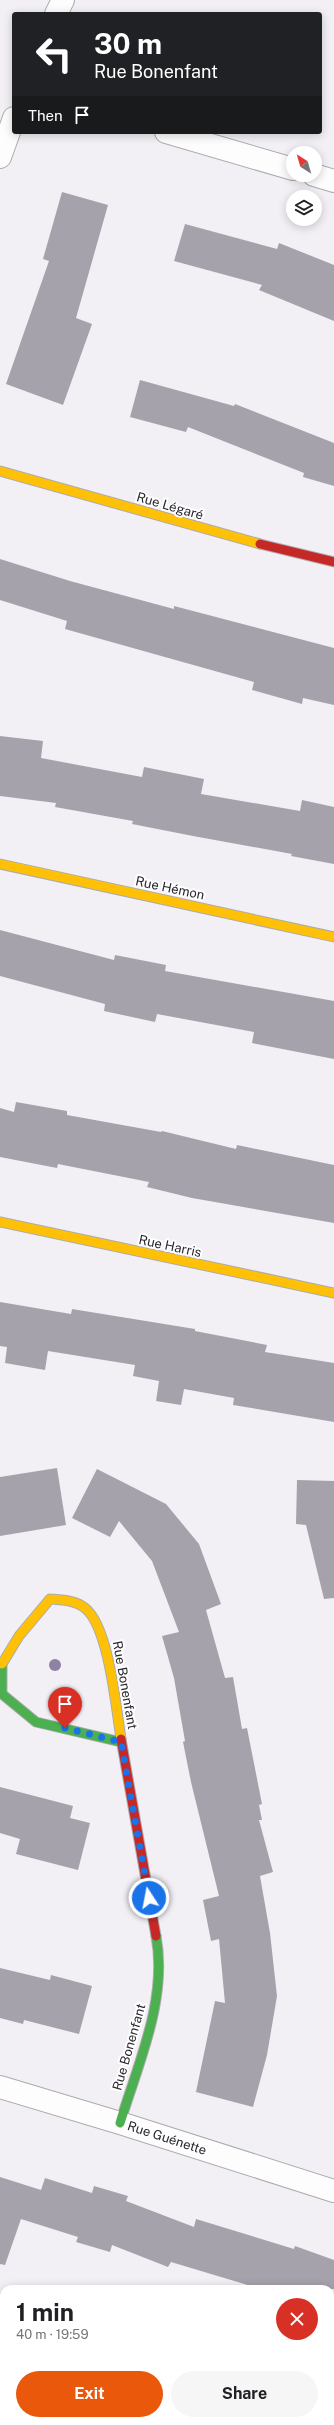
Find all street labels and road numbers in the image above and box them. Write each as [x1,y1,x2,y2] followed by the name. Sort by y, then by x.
[135,489,205,523] street label: Rue Légaré
[134,873,206,903] street label: Rue Hémon
[137,1232,203,1260] street label: Rue Harris
[110,1640,140,1730] street label: Rue Bonenfant
[109,2002,149,2092] street label: Rue Bonenfant
[126,2118,208,2158] street label: Rue Guénette

